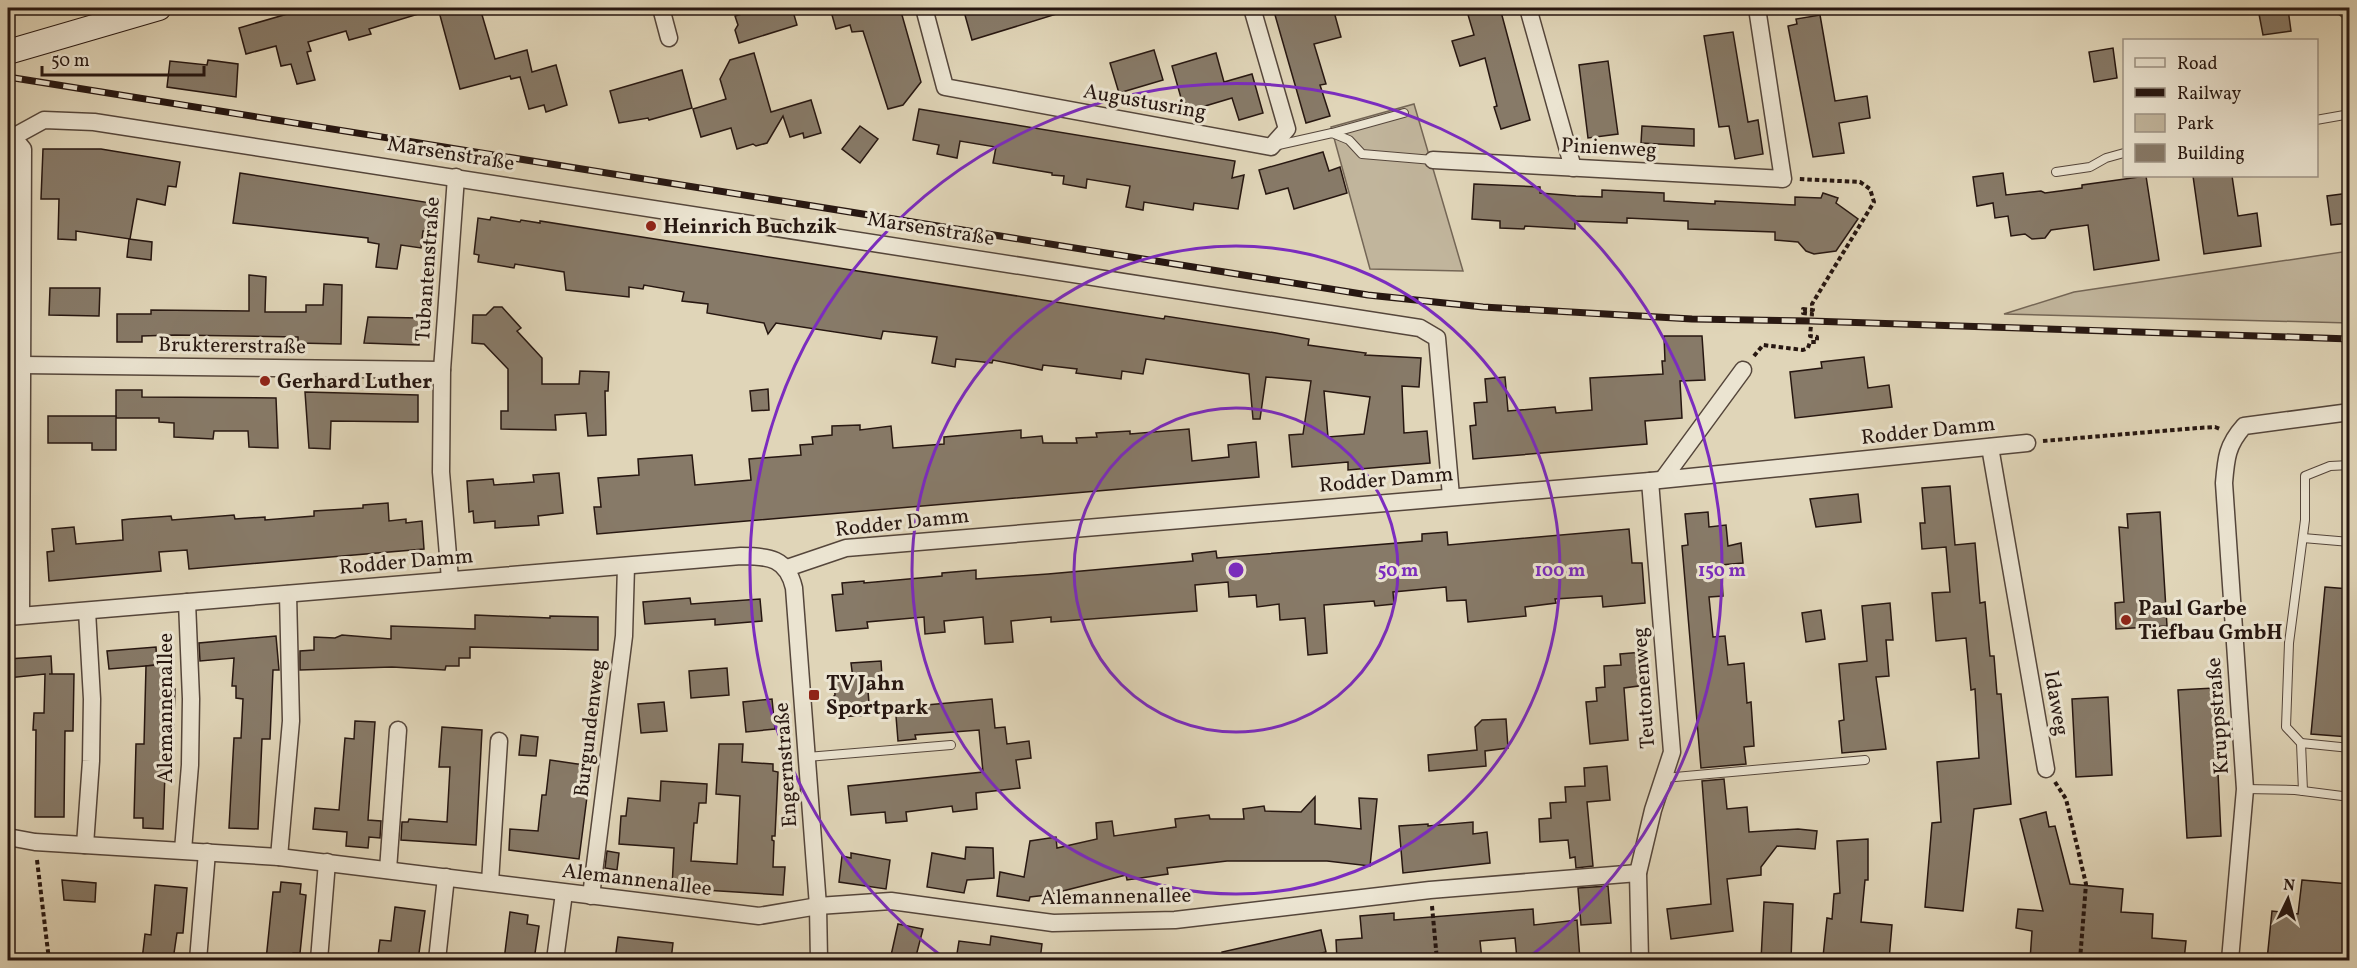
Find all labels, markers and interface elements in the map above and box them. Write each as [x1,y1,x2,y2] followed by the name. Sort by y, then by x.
[42,39,204,77] scale bar
[2123,39,2318,177] legend
[51,49,90,74] text: 50 m
[2177,52,2218,77] text: Road
[1081,77,1209,128] street label: Augustusring
[2177,82,2241,107] text: Railway
[2177,112,2214,137] text: Park
[385,130,516,179] street label: Marsenstraße
[1560,132,1657,165] street label: Pinienweg
[2177,142,2245,167] text: Building
[409,196,448,343] street label: Tubantenstraße
[865,205,996,254] street label: Marsenstraße
[663,213,837,242] place label: Heinrich Buchzik
[644,219,658,233] marker: Heinrich Buchzik
[158,331,306,362] street label: Bruktererstraße
[277,368,432,397] place label: Gerhard Luther
[258,374,272,388] marker: Gerhard Luther
[1860,410,1997,453] street label: Rodder Damm
[1318,460,1454,501] street label: Rodder Damm
[834,502,971,545] street label: Rodder Damm
[338,542,474,583] street label: Rodder Damm
[1378,559,1418,584] text: 50 m
[1535,559,1585,584] text: 100 m
[1698,559,1746,584] text: 150 m
[1226,560,1246,580] centre of rings
[2138,595,2283,648] place label: Paul Garbe Tiefbau GmbH
[2119,613,2133,627] marker: Paul Garbe Tiefbau GmbH
[1626,626,1663,750] street label: Teutonenweg
[152,633,181,783] street label: Alemannenallee
[2200,656,2237,775] street label: Kruppstraße
[568,657,613,799] street label: Burgundenweg
[2036,668,2076,738] street label: Idaweg
[826,670,928,723] place label: TV Jahn Sportpark
[807,688,821,702] marker: TV Jahn Sportpark
[768,701,805,828] street label: Engernstraße
[560,857,713,904] street label: Alemannenallee
[2258,869,2318,929] north arrow
[2282,875,2296,898] text: N
[1041,882,1192,913] street label: Alemannenallee

